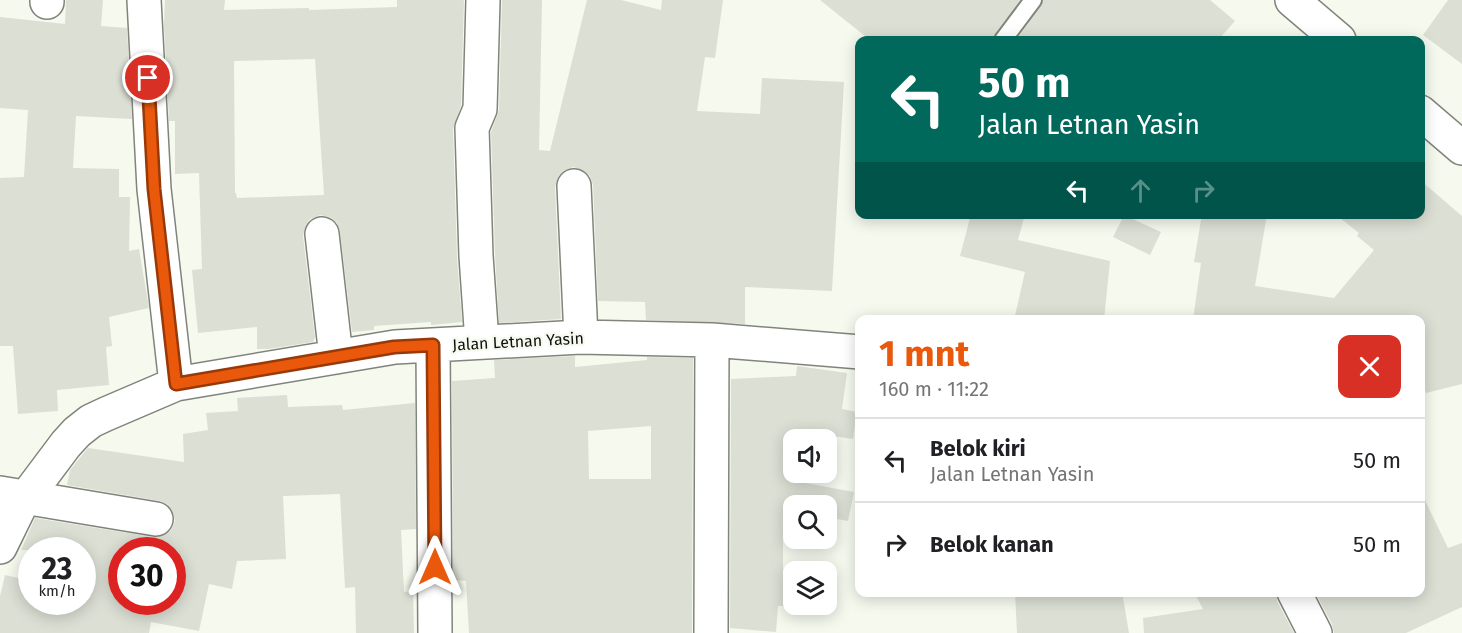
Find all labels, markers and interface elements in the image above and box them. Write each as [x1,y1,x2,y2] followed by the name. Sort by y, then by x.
[122,52,173,103] pin
[978,58,1071,108] text: 50 m
[879,60,957,138] icon: left
[131,61,164,94] icon: arrive
[978,109,1200,141] text: Jalan Letnan Yasin
[1061,174,1094,207] icon: left
[1124,174,1157,207] icon: ahead
[1187,174,1220,207] icon: right
[452,329,584,354] street label: Jalan Letnan Yasin
[879,332,969,376] text: 1 mnt
[1338,335,1401,398] button: close
[879,377,989,401] text: 160 m · 11:22
[783,429,837,615] map controls
[783,429,837,483] button: sound
[930,435,1026,462] text: Belok kiri
[879,444,912,477] icon: left
[1353,447,1401,474] text: 50 m
[930,462,1094,486] text: Jalan Letnan Yasin
[783,495,837,549] button: search
[879,528,912,561] icon: right
[930,531,1054,558] text: Belok kanan
[1353,531,1401,558] text: 50 m
[403,535,467,599] position arrow
[108,537,186,615] speed limit sign: 30
[42,551,72,587] text: 23
[783,561,837,615] button: layers
[38,582,76,600] text: km/h

